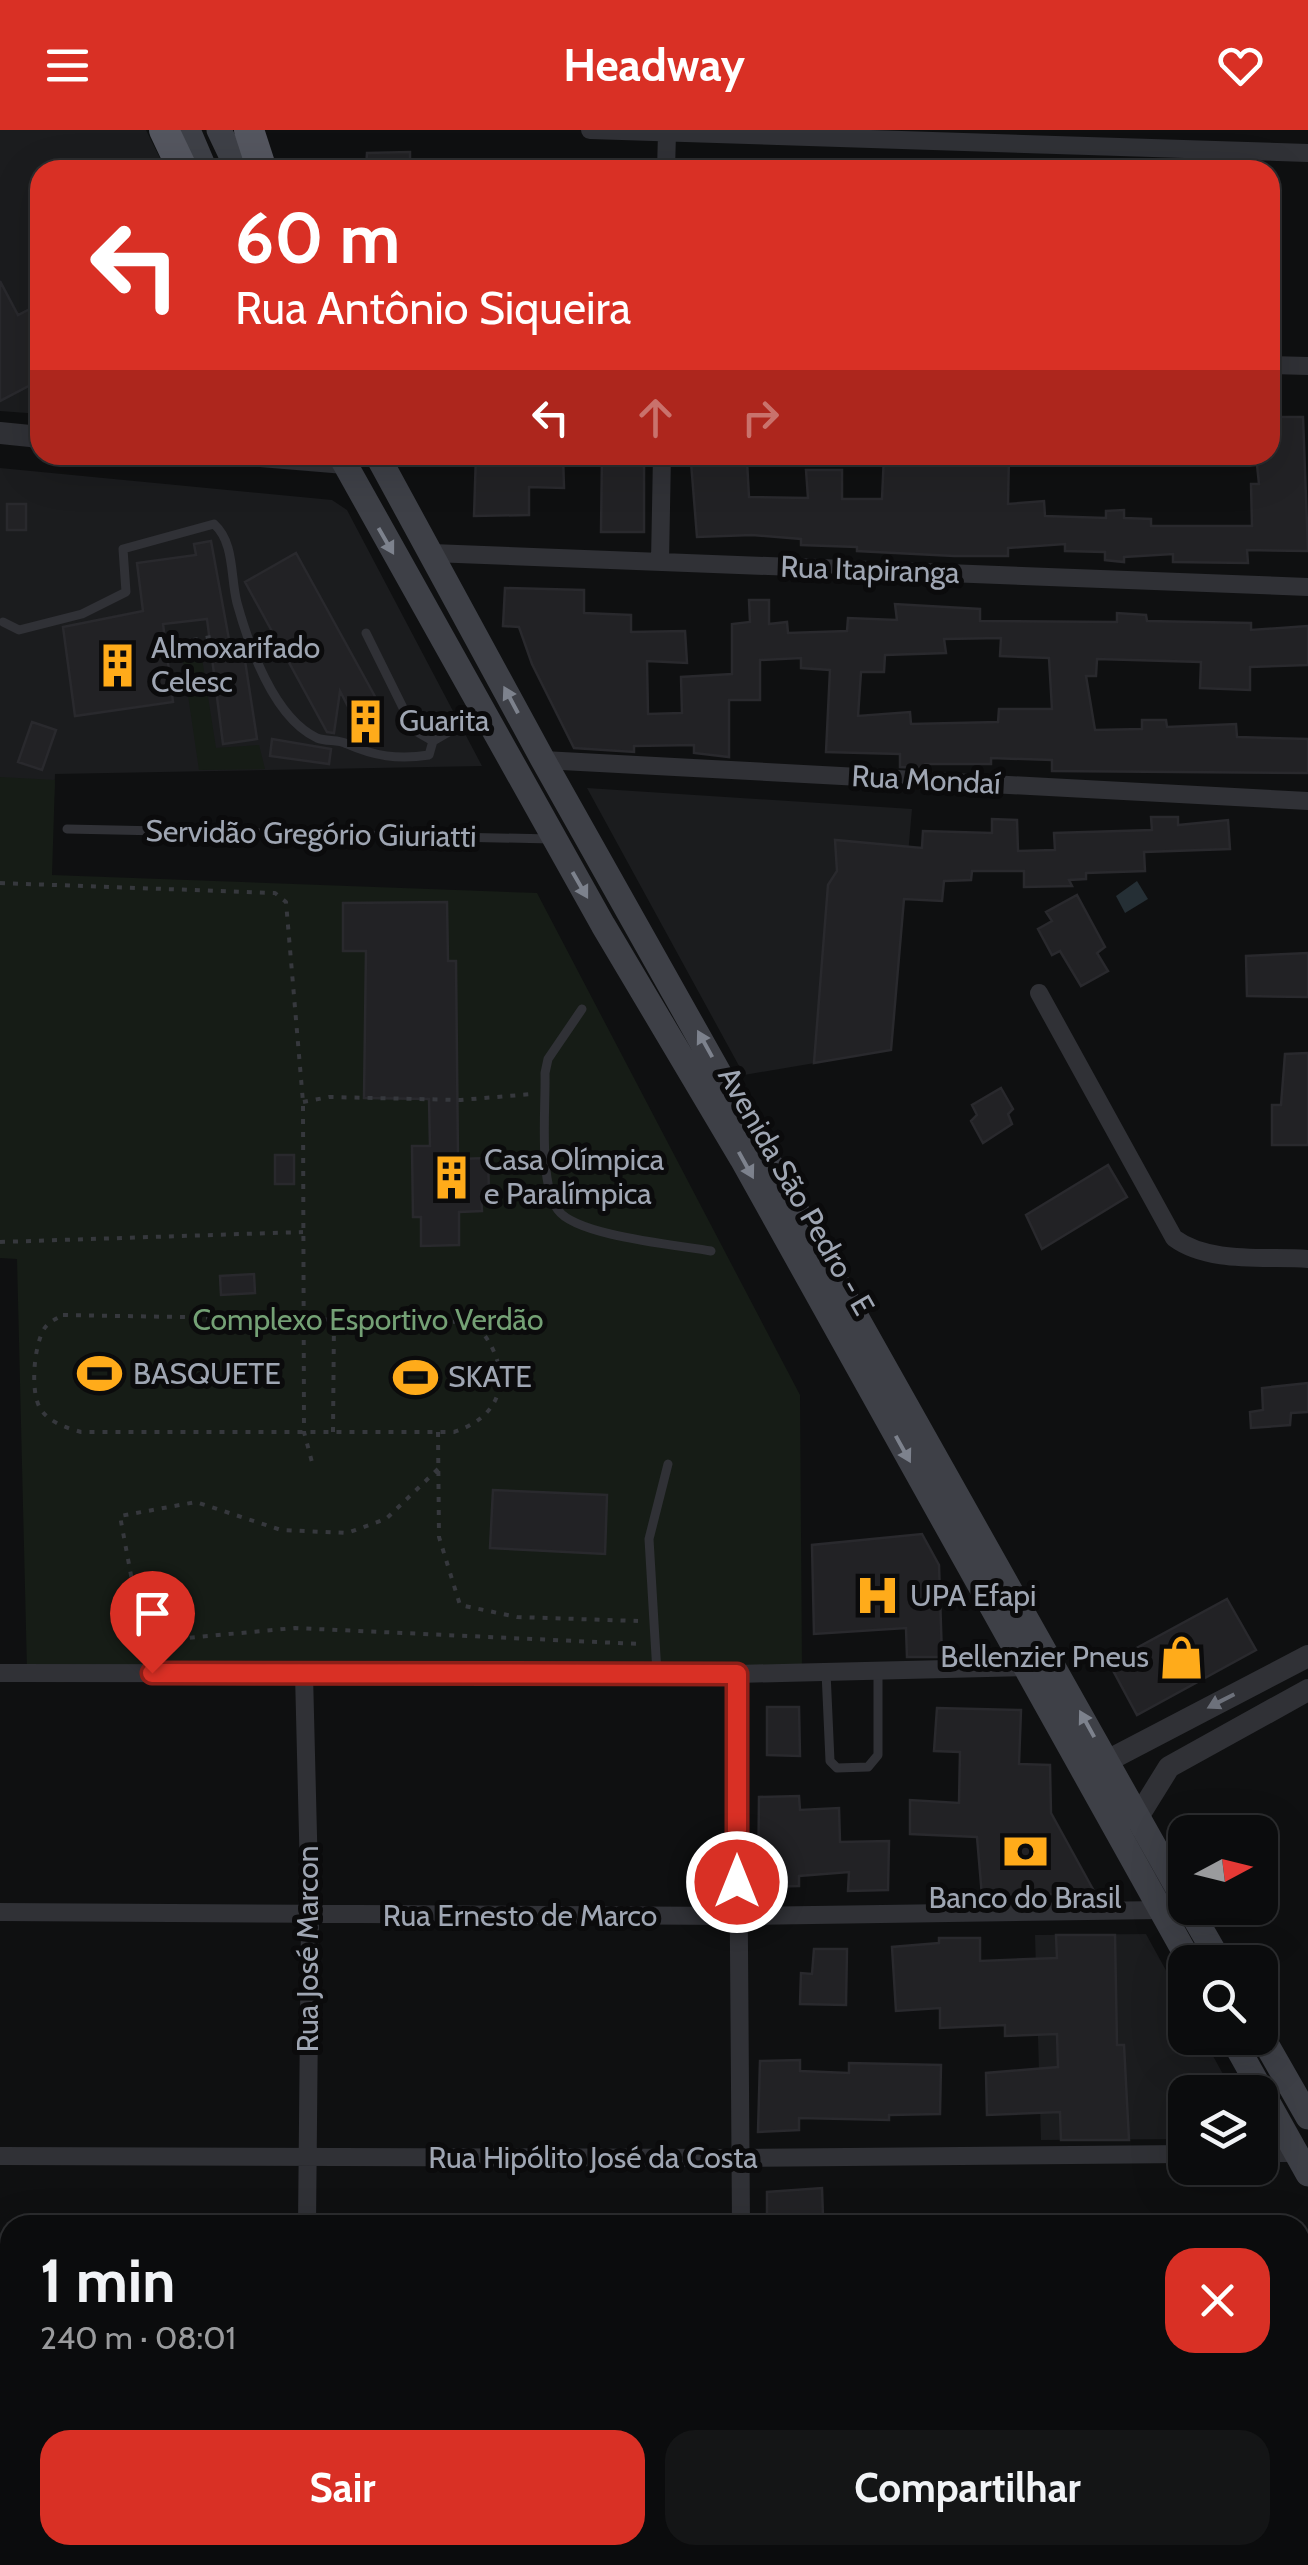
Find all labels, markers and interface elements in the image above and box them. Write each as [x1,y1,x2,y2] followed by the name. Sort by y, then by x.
[40,38,95,93] icon: menu
[563,38,745,92] text: Headway
[1213,38,1268,93] icon: heart
[235,195,400,281] text: 60 m
[70,200,200,330] icon: left
[235,281,631,335] text: Rua Antônio Siqueira
[523,390,578,445] icon: left
[628,390,683,445] icon: ahead
[733,390,788,445] icon: right
[377,527,395,555] one-way arrow
[780,548,961,591] street label: Rua Itapiranga
[151,629,320,700] place label: Almoxarifado Celesc
[94,641,142,689] building icon: Almoxarifado Celesc
[503,685,520,714] one-way arrow
[342,697,390,745] building icon: Guarita
[399,702,490,739] place label: Guarita
[851,757,1002,802] street label: Rua Mondaí
[145,812,477,855] street label: Servidão Gregório Giuriatti
[571,871,589,899] one-way arrow
[696,1030,714,1058] one-way arrow
[710,1060,883,1322] street label: Avenida São Pedro - E
[484,1141,665,1212] place label: Casa Olímpica e Paralímpica
[736,1151,754,1179] one-way arrow
[427,1153,475,1201] building icon: Casa Olímpica e Paralímpica
[193,1301,543,1338] park label: Complexo Esportivo Verdão
[76,1350,124,1398] sports icon: BASQUETE
[391,1353,439,1401] sports icon: SKATE
[133,1355,281,1392] place label: BASQUETE
[448,1358,532,1395] place label: SKATE
[894,1435,911,1464] one-way arrow
[110,1571,195,1674] pin
[853,1572,901,1620] hospital icon: UPA Efapi
[910,1577,1036,1614] place label: UPA Efapi
[125,1586,180,1641] icon: arrive
[1158,1633,1206,1681] shop icon: Bellenzier Pneus
[940,1638,1149,1675] place label: Bellenzier Pneus
[1207,1692,1236,1709] one-way arrow
[1078,1710,1096,1738] one-way arrow
[1168,1815,1278,1925] north arrow
[1168,1815,1278,2185] map controls
[1001,1827,1049,1875] bank icon: Banco do Brasil
[685,1830,789,1934] position arrow
[289,1845,326,2053] street label: Rua José Marcon
[929,1879,1121,1916] place label: Banco do Brasil
[383,1897,657,1934] street label: Rua Ernesto de Marco
[1168,1945,1278,2055] button: search
[1168,2075,1278,2185] button: layers
[428,2139,758,2176] street label: Rua Hipólito José da Costa
[40,2244,175,2317] text: 1 min
[1165,2248,1270,2353] button: close
[40,2318,236,2357] text: 240 m · 08:01
[40,2430,645,2545] button: Sair
[665,2430,1270,2545] button: Compartilhar

